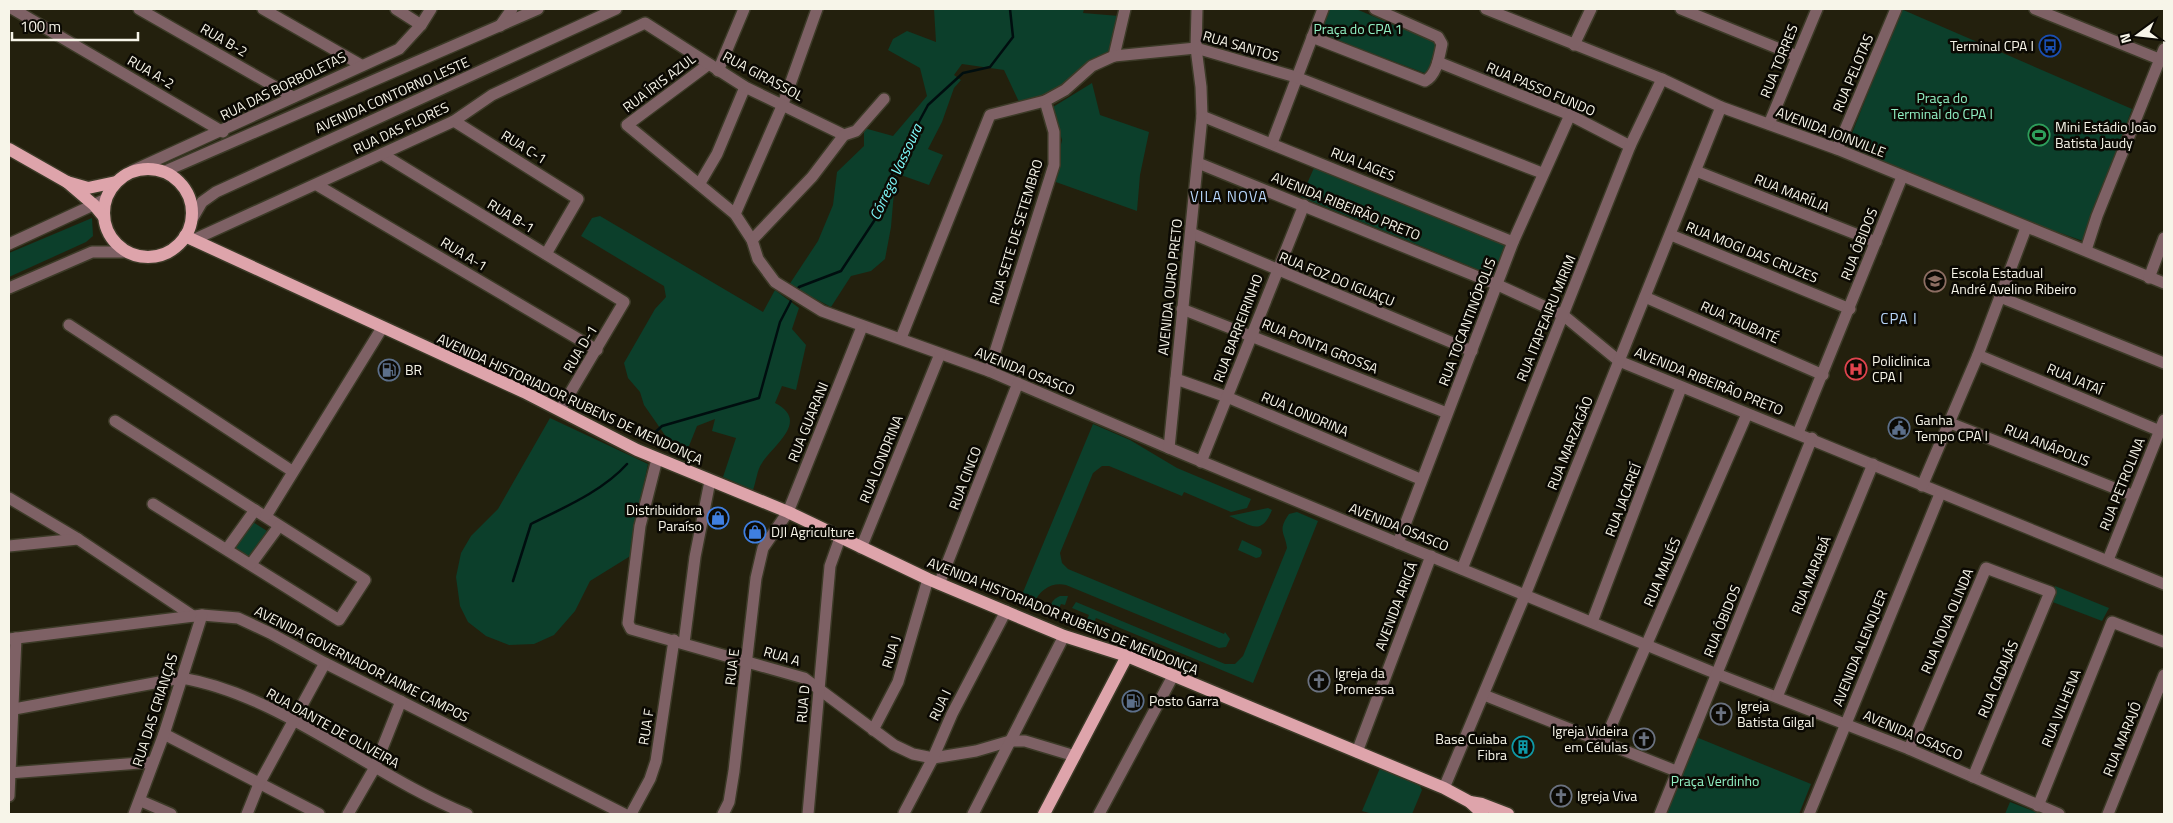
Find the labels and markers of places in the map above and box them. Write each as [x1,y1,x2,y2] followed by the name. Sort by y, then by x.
[2038,34,2062,58] bus stop icon: Terminal CPA I
[1950,35,2034,56] place label: Terminal CPA I
[2055,116,2156,153] place label: Mini Estádio João Batista Jaudy
[2027,123,2051,147] sports icon: Mini Estádio João Batista Jaudy
[1951,262,2076,299] place label: Escola Estadual André Avelino Ribeiro
[1923,269,1947,293] school or university icon: Escola Estadual André Avelino Ribeiro
[1872,350,1930,387] place label: Policlinica CPA I
[1844,357,1868,381] hospital icon: Policlinica CPA I
[377,358,401,382] fuel station icon: BR
[405,359,422,380] place label: BR
[1915,409,1988,446] place label: Ganha Tempo CPA I
[1887,416,1911,440] public building icon: Ganha Tempo CPA I
[626,499,702,536] place label: Distribuidora Paraíso
[706,506,730,530] shop icon: Distribuidora Paraíso
[743,520,767,544] shop icon: DJI Agriculture
[771,521,855,542] place label: DJI Agriculture
[1335,662,1394,699] place label: Igreja da Promessa
[1307,669,1331,693] church icon: Igreja da Promessa
[1121,689,1145,713] fuel station icon: Posto Garra
[1149,690,1219,711] place label: Posto Garra
[1737,695,1815,732] place label: Igreja Batista Gilgal
[1709,702,1733,726] church icon: Igreja Batista Gilgal
[1552,720,1628,757] place label: Igreja Videira em Células
[1632,727,1656,751] church icon: Igreja Videira em Células
[1435,728,1507,765] place label: Base Cuiaba Fibra
[1511,735,1535,759] building icon: Base Cuiaba Fibra
[1549,784,1573,808] church icon: Igreja Viva
[1577,785,1637,806] place label: Igreja Viva

